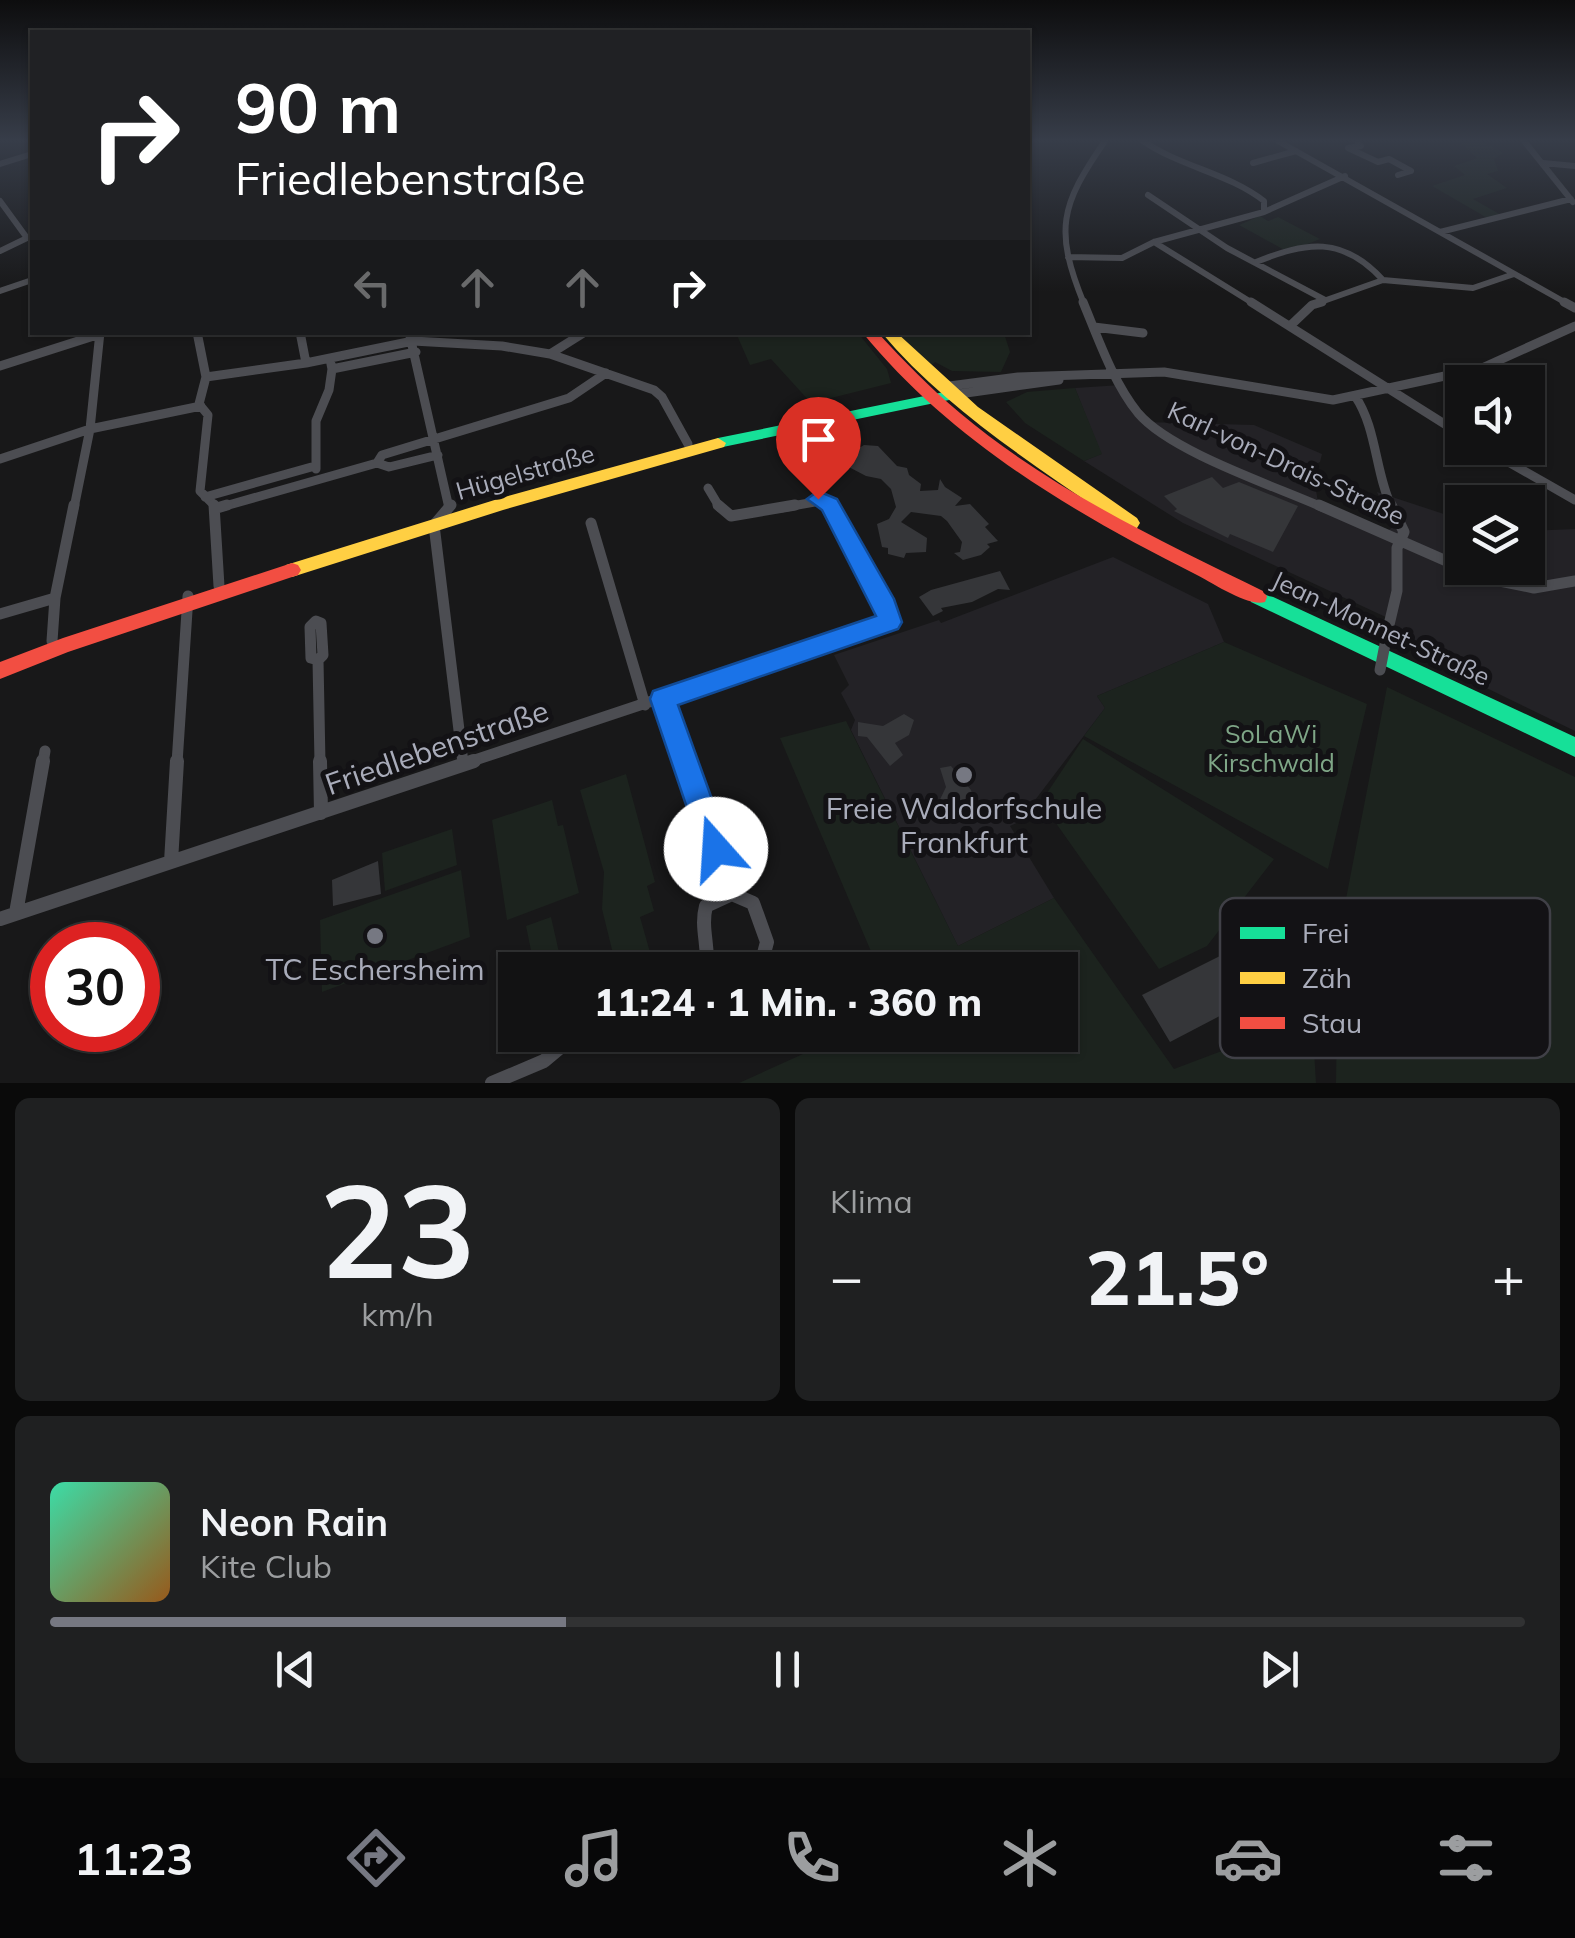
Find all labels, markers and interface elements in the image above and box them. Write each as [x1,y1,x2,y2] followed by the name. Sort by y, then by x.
[235,63,401,151] text: 90 m
[70,70,200,200] icon: right
[235,150,585,206] text: Friedlebenstraße
[345,260,400,315] icon: left
[450,260,505,315] icon: ahead
[555,260,610,315] icon: ahead
[660,260,715,315] icon: right
[1445,365,1545,585] map controls
[1445,365,1545,465] button: sound
[1163,394,1410,531] street label: Karl-von-Drais-Straße
[776,397,861,500] pin
[791,412,846,467] icon: arrive
[452,437,598,506] street label: Hügelstraße
[1445,485,1545,585] button: layers
[1267,563,1495,692] street label: Jean-Monnet-Straße
[320,691,553,803] street label: Friedlebenstraße
[1207,718,1335,778] park label: SoLaWi Kirschwald
[953,764,975,786] marker: Freie Waldorfschule Frankfurt
[826,789,1102,861] place label: Freie Waldorfschule Frankfurt
[664,797,768,901] position arrow
[1220,898,1550,1058] legend
[1302,915,1349,950] text: Frei
[30,922,160,1052] speed limit sign: 30
[364,925,386,947] marker: TC Eschersheim
[265,950,485,988] place label: TC Eschersheim
[1302,960,1352,995] text: Zäh
[594,978,982,1026] text: 11:24 · 1 Min. · 360 m
[1302,1005,1362,1040] text: Stau
[319,1147,476,1311] text: 23
[830,1181,913,1221] text: Klima
[1086,1230,1269,1324] text: 21.5°
[830,1242,863,1311] text: −
[1492,1242,1525,1311] text: +
[361,1294,434,1334] text: km/h
[200,1498,388,1546] text: Neon Rain
[200,1546,332,1586] text: Kite Club
[268,1642,323,1697] icon: previous
[760,1642,815,1697] icon: pause
[1252,1642,1307,1697] icon: next
[341,1823,411,1893] icon: directions
[559,1823,629,1893] icon: music
[777,1823,847,1893] icon: phone
[995,1823,1065,1893] icon: climate
[1213,1823,1283,1893] icon: car
[1431,1823,1501,1893] icon: filters
[74,1830,193,1886] text: 11:23

